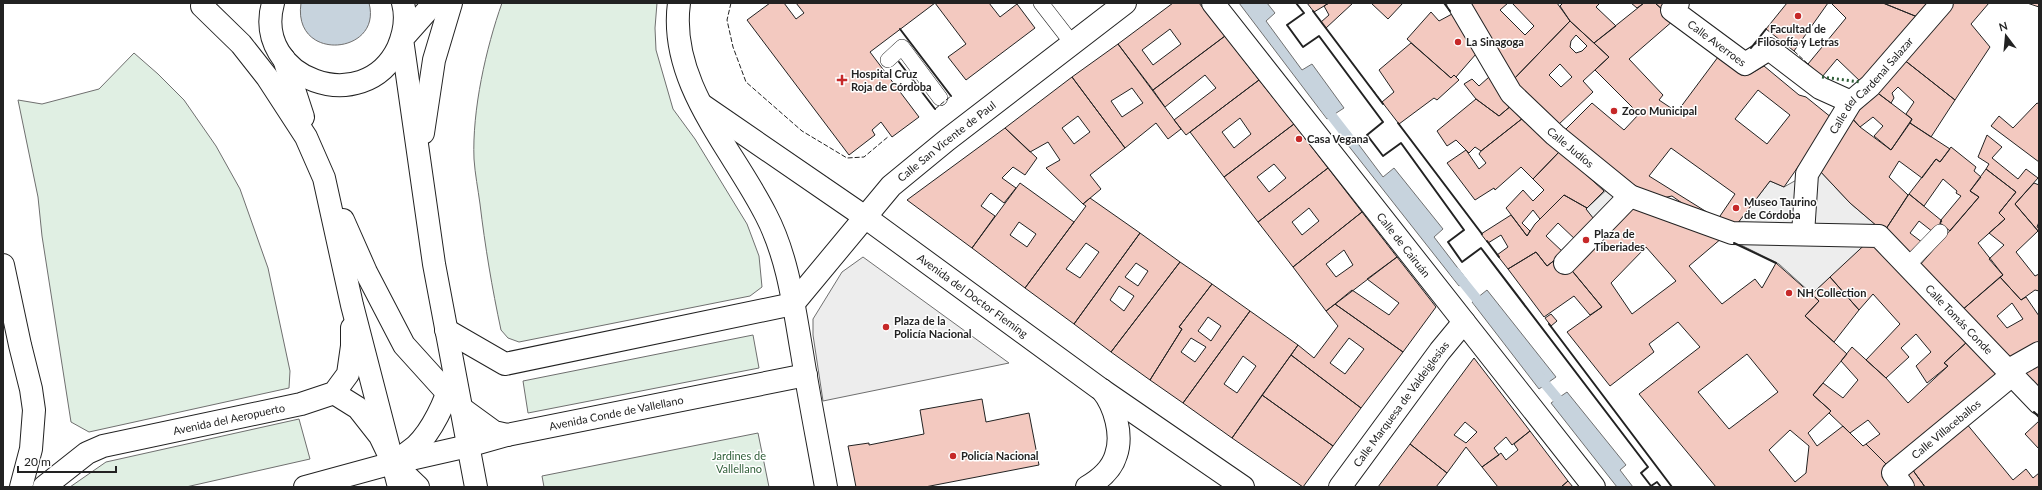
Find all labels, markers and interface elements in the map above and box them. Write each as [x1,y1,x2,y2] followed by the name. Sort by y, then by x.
[1793,11,1803,21] marker: Facultad de Filosofía y Letras
[1986,16,2026,56] north arrow
[1685,17,1749,69] street label: Calle Averroes
[1997,18,2009,33] text: N
[1757,22,1839,48] place label: Facultad de Filosofía y Letras
[1826,34,1915,136] street label: Calle del Cardenal Salazar
[1466,35,1524,48] place label: La Sinagoga
[1453,37,1463,47] marker: La Sinagoga
[851,67,932,93] place label: Hospital Cruz Roja de Córdoba
[836,74,848,86] marker: Hospital Cruz Roja de Córdoba
[895,98,998,184] street label: Calle San Vicente de Paul
[1622,104,1697,117] place label: Zoco Municipal
[1609,106,1619,116] marker: Zoco Municipal
[1545,124,1597,170] street label: Calle Judíos
[1307,132,1368,145] place label: Casa Vegana
[1294,134,1304,144] marker: Casa Vegana
[1744,195,1816,221] place label: Museo Taurino de Córdoba
[1731,203,1741,213] marker: Museo Taurino de Córdoba
[1374,210,1433,280] street label: Calle de Cairuán
[1594,227,1645,253] place label: Plaza de Tiberiades
[1581,235,1591,245] marker: Plaza de Tiberiades
[915,250,1031,340] street label: Avenida del Doctor Fleming
[1923,282,1996,357] street label: Calle Tomás Conde
[1797,286,1866,299] place label: NH Collection
[1784,288,1794,298] marker: NH Collection
[894,314,972,340] place label: Plaza de la Policía Nacional
[881,322,891,332] marker: Plaza de la Policía Nacional
[1350,338,1452,469] street label: Calle Marquesa de Valdeiglesias
[548,393,684,432] street label: Avenida Conde de Vallellano
[1908,396,1983,461] street label: Calle Villaceballos
[172,401,286,437] street label: Avenida del Aeropuerto
[18,448,116,474] scale bar
[712,449,766,475] park label: Jardines de Vallellano
[961,449,1039,462] place label: Policía Nacional
[948,451,958,461] marker: Policía Nacional
[24,454,51,469] text: 20 m

